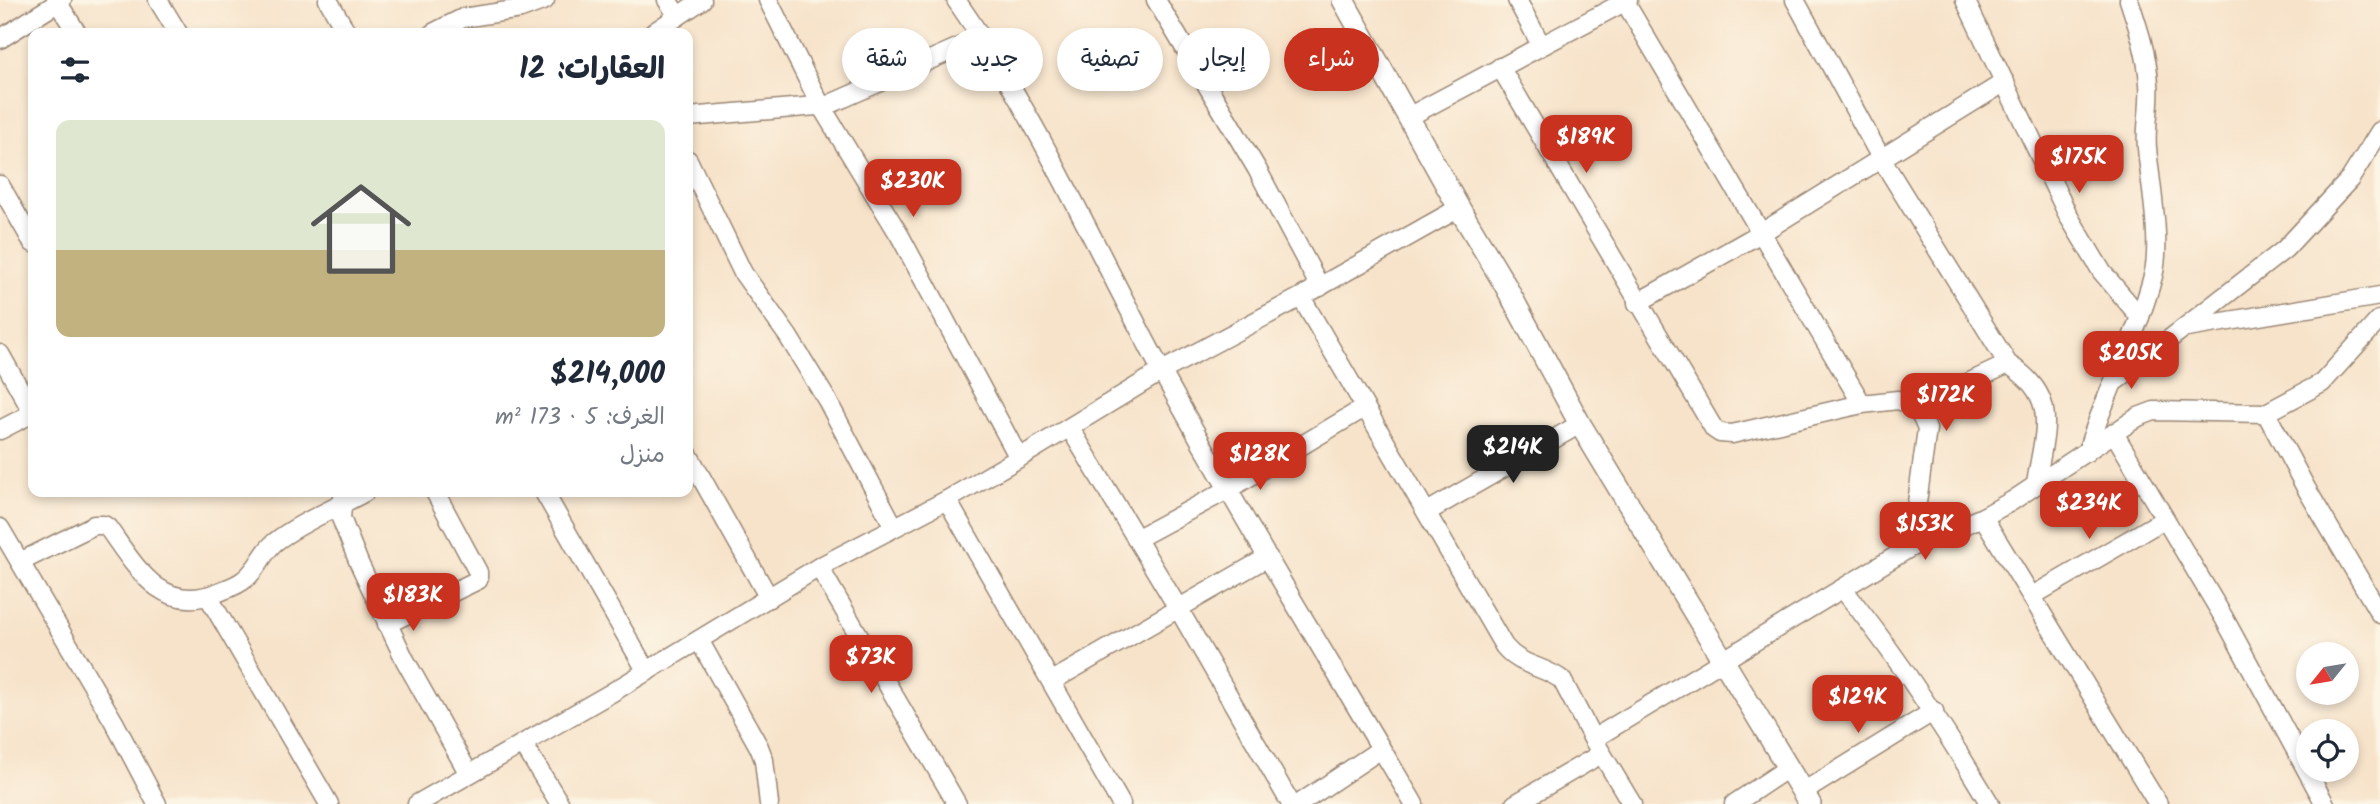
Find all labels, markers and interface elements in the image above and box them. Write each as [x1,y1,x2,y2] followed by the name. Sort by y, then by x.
[842,28,932,91] chip: شقة
[946,28,1043,91] chip: جديد
[1057,28,1163,91] chip: تصفية
[1177,28,1270,91] chip: إيجار
[1284,28,1379,91] chip: شراء
[519,46,665,94] text: العقارات: 12
[56,51,94,89] icon: filters
[1537,116,1635,175] pin: $189K
[1556,120,1616,156] text: $189K
[2030,136,2128,195] pin: $175K
[2051,140,2107,176] text: $175K
[864,160,962,219] pin: $230K
[880,164,946,200] text: $230K
[298,166,424,292] icon: home
[2082,332,2180,391] pin: $205K
[2099,336,2163,372] text: $205K
[550,351,665,399] text: $214,000
[1897,374,1995,433] pin: $172K
[1917,378,1975,414] text: $172K
[495,400,665,436] text: الغرف: 5 · 173 m²
[1464,426,1562,485] pin: $214K
[1483,430,1543,466] text: $214K
[1211,433,1309,492] pin: $128K
[1229,437,1291,473] text: $128K
[620,438,665,474] text: منزل
[2040,482,2138,541] pin: $234K
[2056,486,2122,522] text: $234K
[1876,503,1974,562] pin: $153K
[1896,507,1954,543] text: $153K
[364,574,462,633] pin: $183K
[383,578,443,614] text: $183K
[830,636,912,695] pin: $73K
[846,640,896,676] text: $73K
[2296,642,2359,705] north arrow
[2296,642,2359,782] map controls
[1809,676,1907,735] pin: $129K
[1828,680,1888,716] text: $129K
[2296,719,2359,782] button: locate

